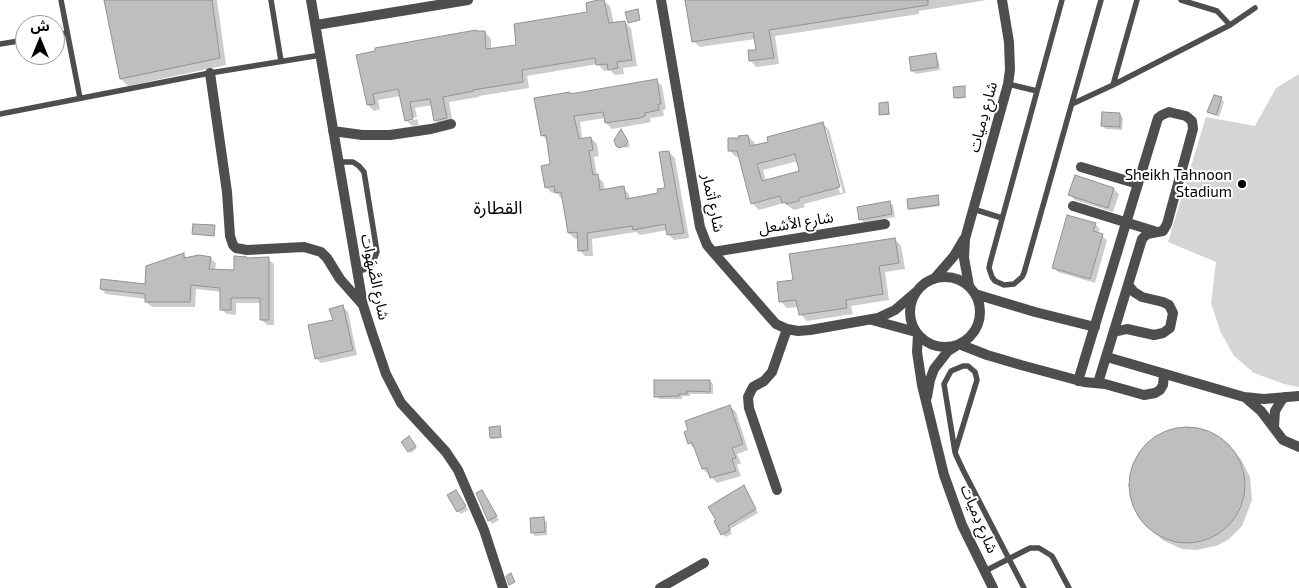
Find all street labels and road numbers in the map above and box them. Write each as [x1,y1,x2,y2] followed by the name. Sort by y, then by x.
[965,80,1001,154] street label: شارع دِميات
[698,172,728,234] street label: شارع أتمار
[757,208,835,238] street label: شارع الأشعل
[357,232,393,322] street label: شارع الصَّهَوات
[957,482,1001,556] street label: شارع دِميات

